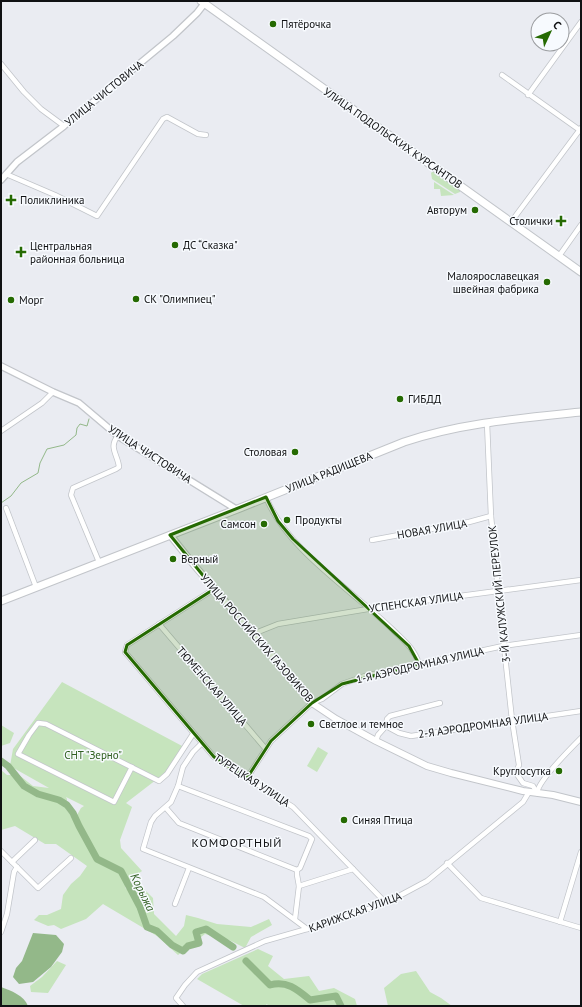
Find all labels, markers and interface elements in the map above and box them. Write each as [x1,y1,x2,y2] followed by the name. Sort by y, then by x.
[530,12,570,52] north arrow
[281,17,331,31] place label: Пятёрочка
[550,18,564,32] text: С
[268,19,278,29] marker: Пятёрочка
[62,57,147,129] street label: УЛИЦА ЧИСТОВИЧА
[321,85,465,191] street label: УЛИЦА ПОДОЛЬСКИХ КУРСАНТОВ
[20,193,84,207] place label: Поликлиника
[5,194,17,206] marker: Поликлиника
[427,203,467,217] place label: Авторум
[470,205,480,215] marker: Авторум
[509,214,553,228] place label: Столички
[556,216,566,226] marker: Столички
[183,238,238,252] place label: ДС “Сказка"
[30,239,125,266] place label: Центральная районная больница
[170,240,180,250] marker: ДС “Сказка"
[15,246,27,258] marker: Центральная районная больница
[447,269,539,296] place label: Малоярославецкая швейная фабрика
[542,277,552,287] marker: Малоярославецкая швейная фабрика
[144,292,216,306] place label: СК "Олимпиец"
[19,293,45,307] place label: Морг
[131,294,141,304] marker: СК "Олимпиец"
[6,295,16,305] marker: Морг
[408,392,442,406] place label: ГИБДД
[395,394,405,404] marker: ГИБДД
[106,422,195,487] street label: УЛИЦА ЧИСТОВИЧА
[244,445,287,459] place label: Столовая
[290,447,300,457] marker: Столовая
[284,448,375,496] street label: УЛИЦА РАДИЩЕВА
[295,513,342,527] place label: Продукты
[282,515,292,525] marker: Продукты
[396,516,469,542] street label: НОВАЯ УЛИЦА
[221,517,256,531] place label: Самсон
[259,519,269,529] marker: Самсон
[485,524,513,663] street label: 3-Й КАЛУЖСКИЙ ПЕРЕУЛОК
[181,552,218,566] place label: Верный
[168,554,178,564] marker: Верный
[197,571,317,705] street label: УЛИЦА РОССИЙСКИХ ГАЗОВИКОВ
[368,588,465,616] street label: УСПЕНСКАЯ УЛИЦА
[355,643,486,687] street label: 1-Я АЭРОДРОМНАЯ УЛИЦА
[174,644,251,729] street label: ТЮМЕНСКАЯ УЛИЦА
[417,709,549,741] street label: 2-Я АЭРОДРОМНАЯ УЛИЦА
[319,717,404,731] place label: Светлое и темное
[306,719,316,729] marker: Светлое и темное
[64,748,122,762] park label: СНТ "Зерно"
[211,750,293,810] street label: ТУРЕЦКАЯ УЛИЦА
[493,764,551,778] place label: Круглосутка
[554,766,564,776] marker: Круглосутка
[352,813,413,827] place label: Синяя Птица
[339,815,349,825] marker: Синяя Птица
[192,835,283,850] district label: КОМФОРТНЫЙ
[127,871,159,914] water label: Корыжа
[307,889,404,935] street label: КАРИЖСКАЯ УЛИЦА

